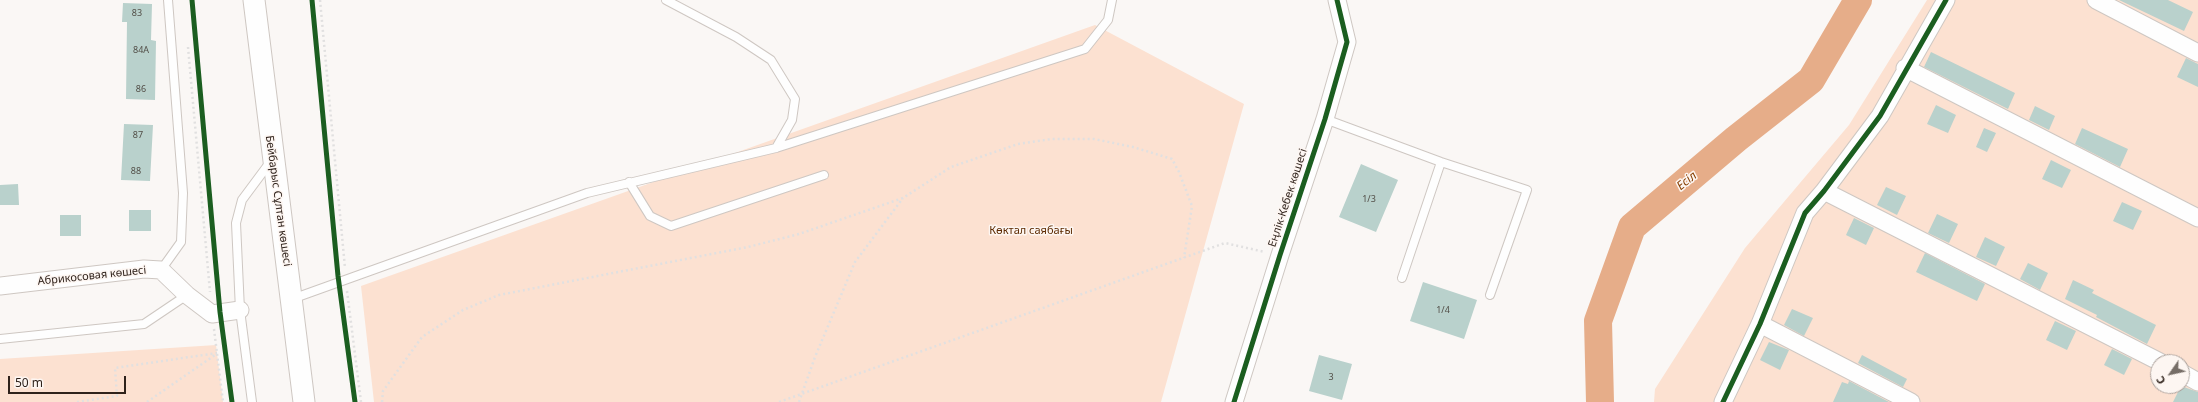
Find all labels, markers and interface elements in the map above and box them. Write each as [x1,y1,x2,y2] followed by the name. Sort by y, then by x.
[132,8,142,18] house number: 83
[133,45,149,55] house number: 84А
[136,84,146,94] house number: 86
[133,130,143,140] house number: 87
[262,135,294,267] street label: Бейбарыс Сұлтан көшесі
[1266,147,1310,249] street label: Еңлік-Кебек көшесі
[131,166,141,176] house number: 88
[1674,169,1700,193] water label: Есіл
[1362,194,1376,204] house number: 1/3
[989,224,1073,238] park label: Көктал саябағы
[37,264,147,288] street label: Абрикосовая көшесі
[1436,305,1450,315] house number: 1/4
[2150,354,2190,394] north arrow
[10,368,128,394] scale bar
[1328,372,1334,382] house number: 3
[2152,373,2169,388] text: С
[15,374,43,391] text: 50 m

